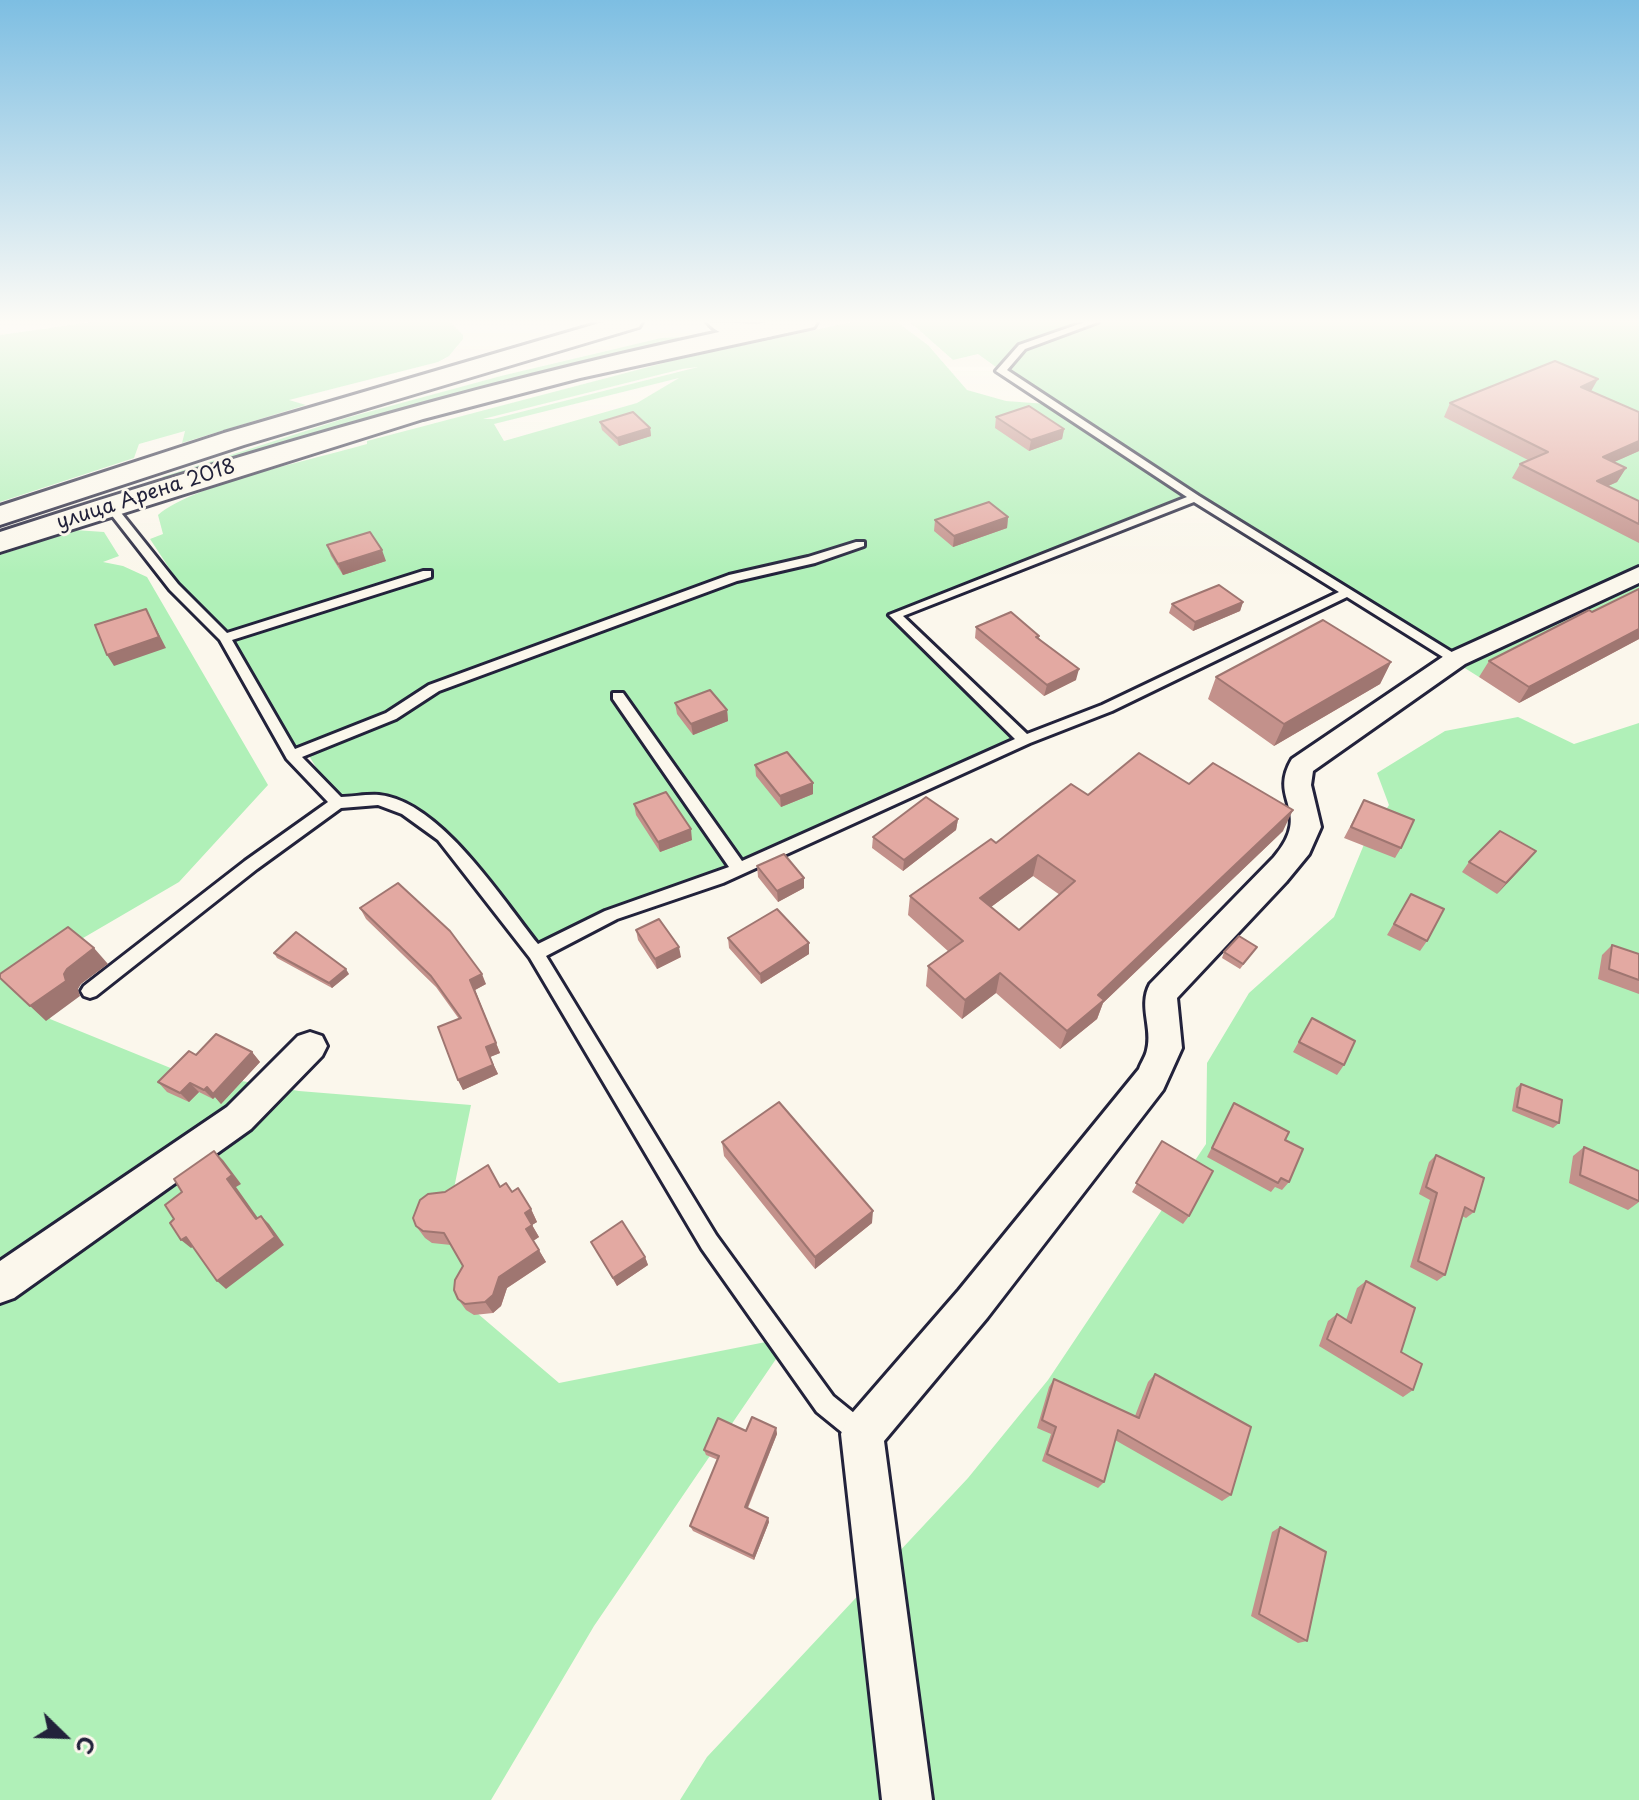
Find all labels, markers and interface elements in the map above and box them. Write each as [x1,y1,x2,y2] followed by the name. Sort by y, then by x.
[54,455,238,535] street label: улица Арена 2018
[24,1696,104,1776] north arrow
[68,1732,105,1760] text: С

